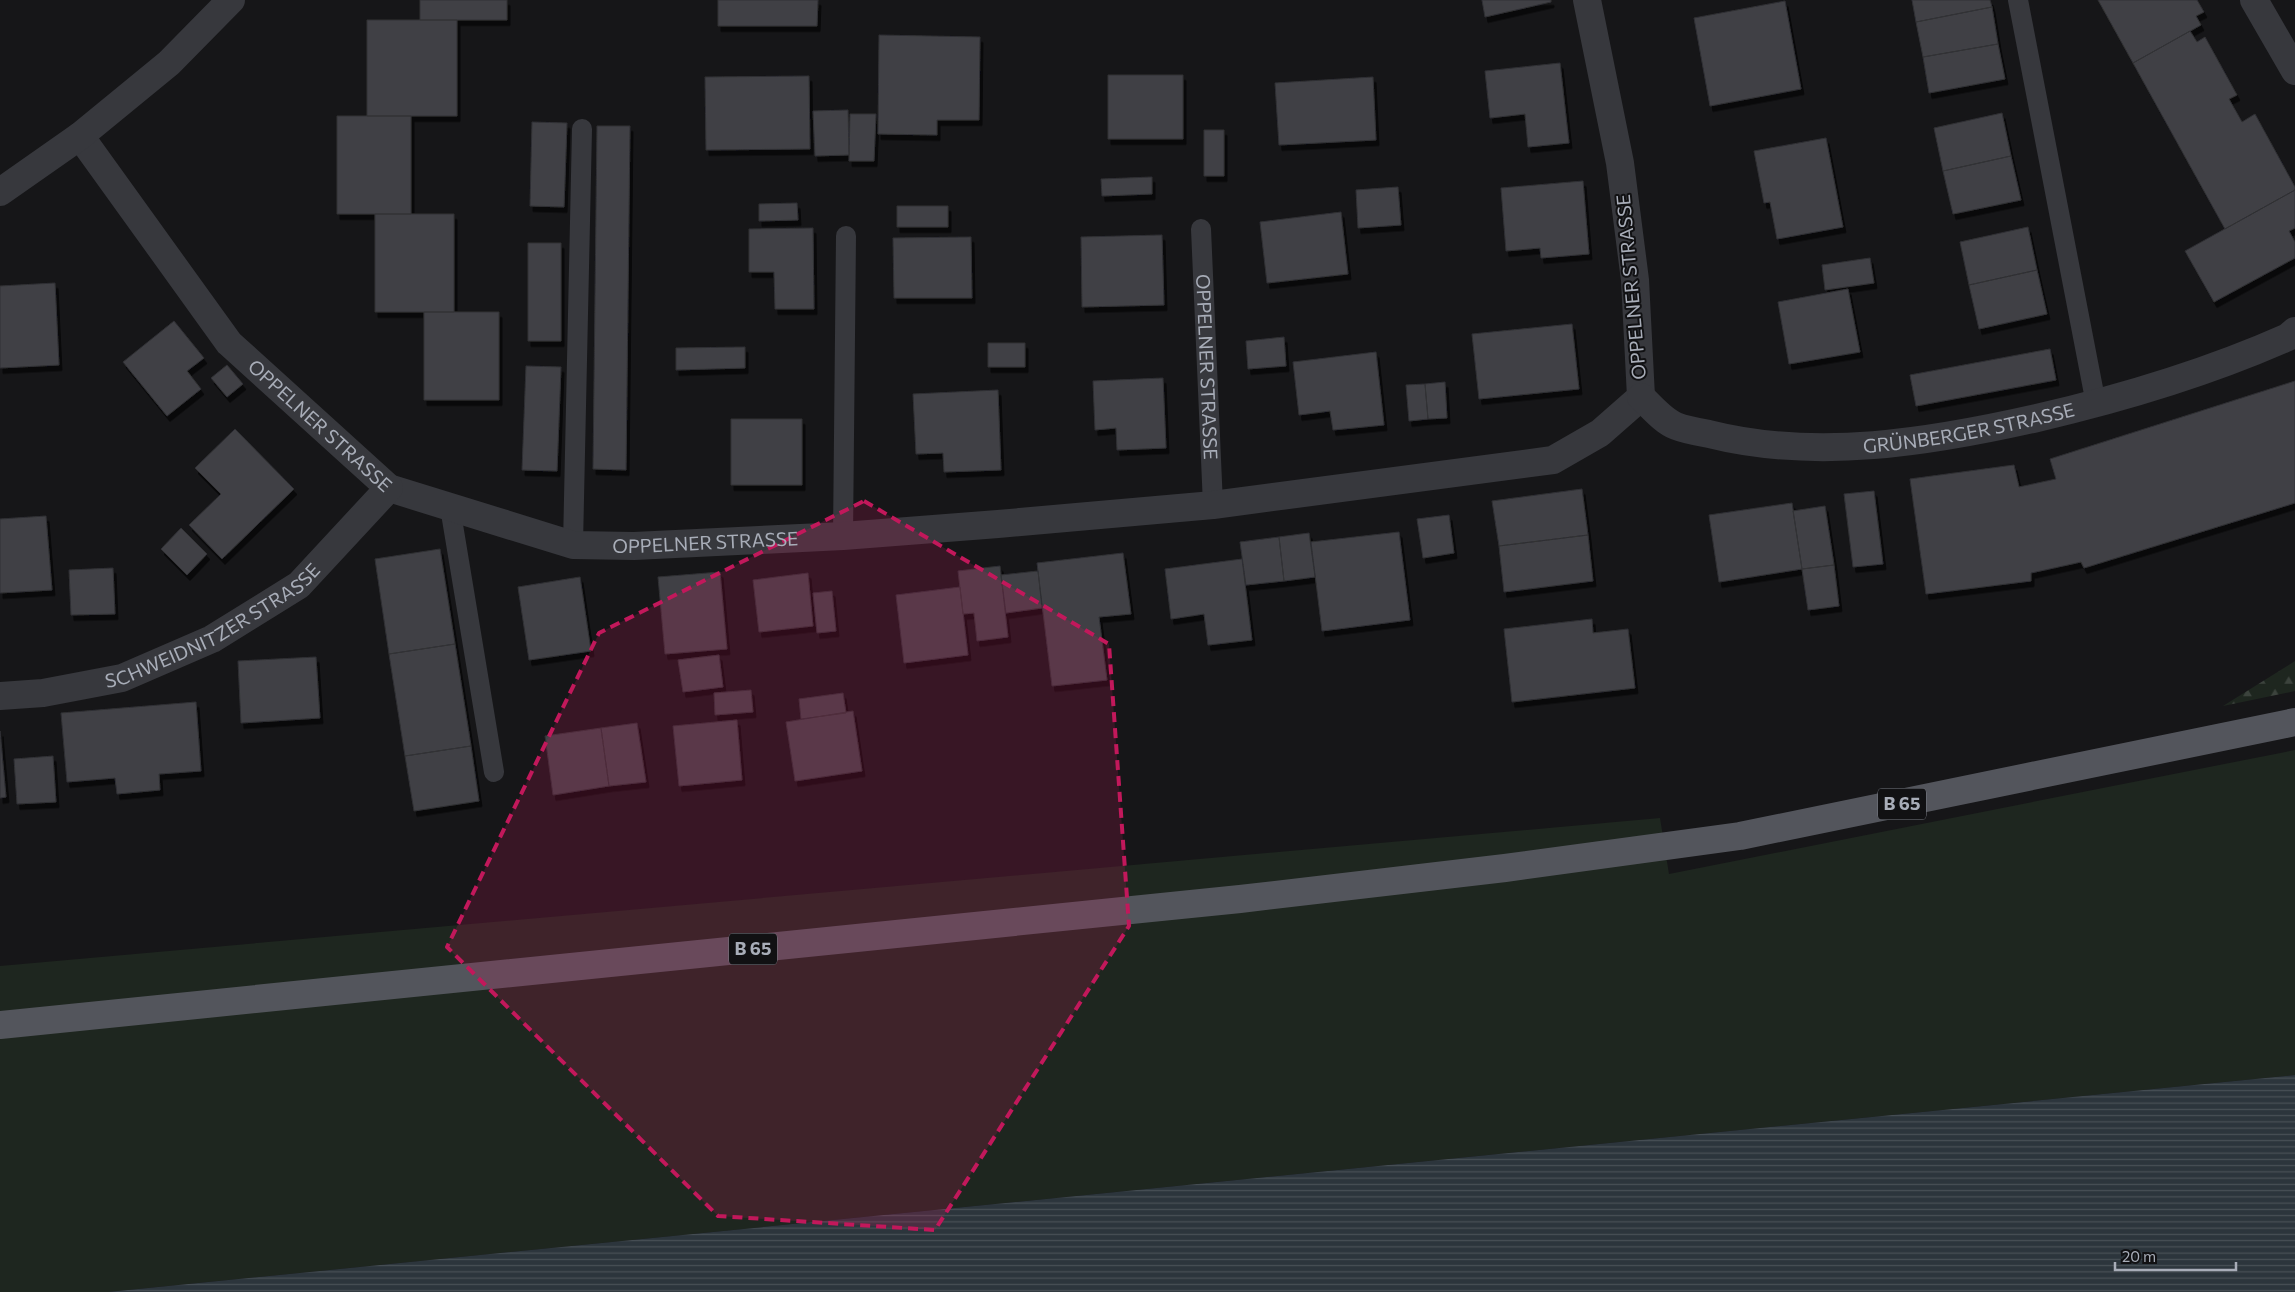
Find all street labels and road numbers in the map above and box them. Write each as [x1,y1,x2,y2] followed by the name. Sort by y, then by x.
[1611,193,1650,381] street label: OPPELNER STRASSE
[1192,273,1223,460] street label: OPPELNER STRASSE
[244,354,397,496] street label: OPPELNER STRASSE
[1862,397,2077,457] street label: GRÜNBERGER STRASSE
[612,526,799,557] street label: OPPELNER STRASSE
[103,558,324,692] street label: SCHWEIDNITZER STRASSE
[1878,789,1926,820] road number: B 65
[729,934,777,964] road number: B 65

